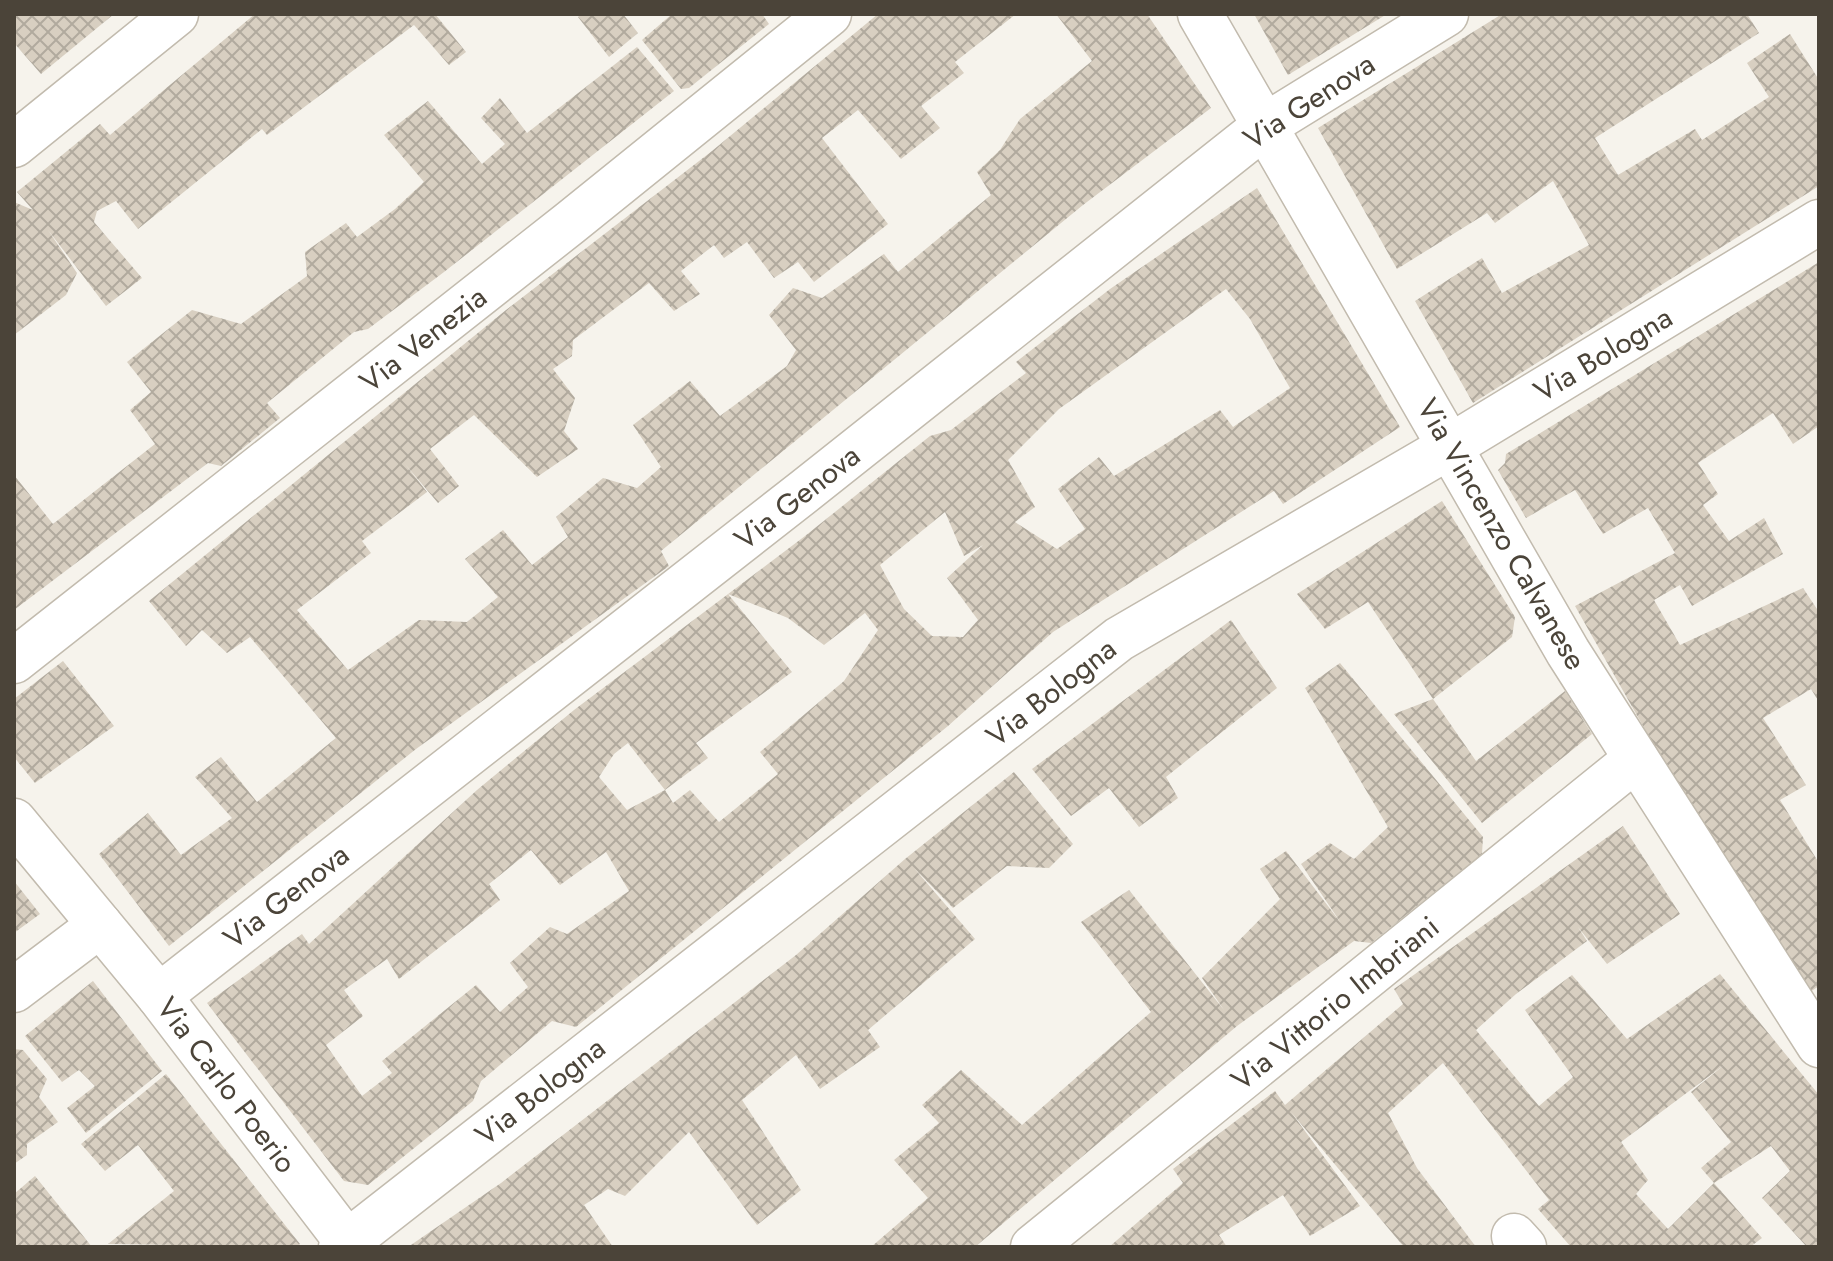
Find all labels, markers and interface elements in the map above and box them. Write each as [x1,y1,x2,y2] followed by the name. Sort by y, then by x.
[1235,42,1383,160] street label: Via Genova
[350,276,496,402] street label: Via Venezia
[1526,296,1680,412] street label: Via Bologna
[1407,390,1597,678] street label: Via Vincenzo Calvanese
[725,434,869,560] street label: Via Genova
[977,627,1125,757] street label: Via Bologna
[214,833,358,959] street label: Via Genova
[1222,905,1448,1101] street label: Via Vittorio Imbriani
[147,988,307,1182] street label: Via Carlo Poerio
[466,1026,614,1156] street label: Via Bologna

